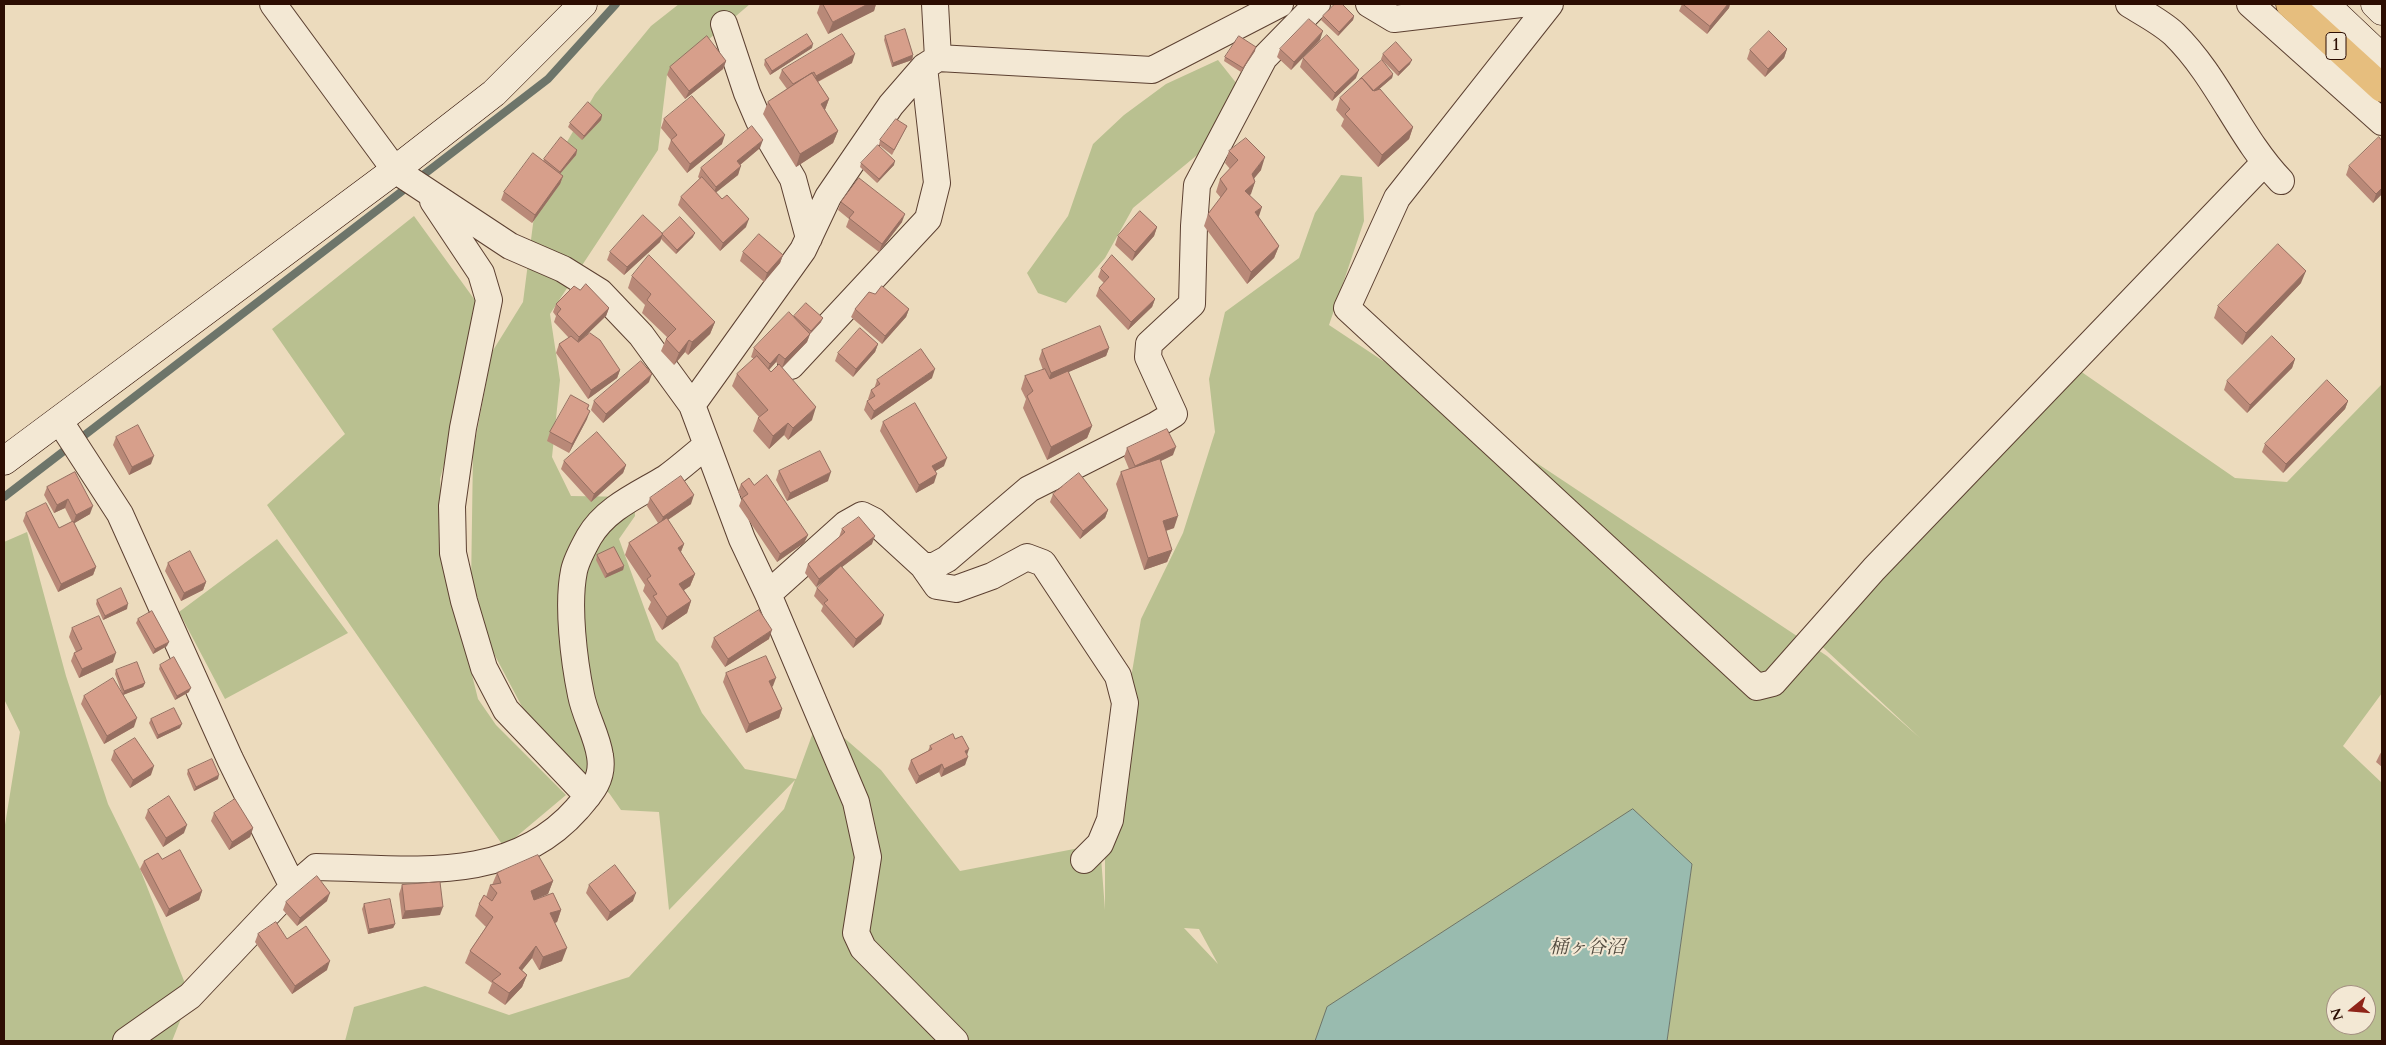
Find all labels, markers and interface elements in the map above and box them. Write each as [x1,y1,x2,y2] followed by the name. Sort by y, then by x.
[2326,32,2346,59] road number: 1
[1549,938,1625,960] water label: 桶ヶ谷沼
[2326,985,2376,1035] north arrow
[2326,1006,2348,1023] text: N

